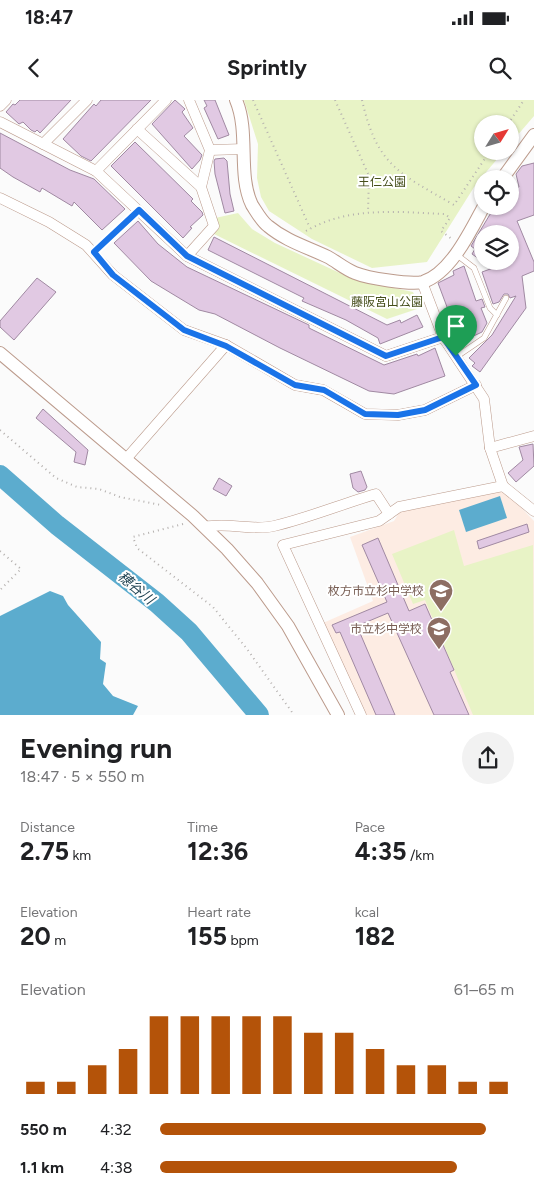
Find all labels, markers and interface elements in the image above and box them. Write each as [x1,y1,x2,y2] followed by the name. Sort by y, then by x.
[25,6,73,29] text: 18:47
[20,54,48,82] icon: back
[227,54,307,81] text: Sprintly
[486,54,514,82] icon: search
[474,115,519,160] north arrow
[474,115,519,270] map controls
[474,170,519,215] button: locate
[358,175,406,189] park label: 王仁公園
[474,225,519,270] button: layers
[351,295,423,309] park label: 藤阪宮山公園
[435,305,477,356] pin
[442,312,470,340] icon: arrive
[114,568,159,609] water label: 穂谷川
[428,578,454,612] school or university icon: 枚方市立杉中学校
[328,584,424,598] place label: 枚方市立杉中学校
[426,616,452,650] school or university icon: 市立杉中学校
[350,622,422,636] place label: 市立杉中学校
[20,731,172,765] text: Evening run
[462,732,514,784] button: share
[20,767,144,786] text: 18:47 · 5 × 550 m
[20,819,75,836] text: Distance
[187,819,218,836] text: Time
[355,819,385,836] text: Pace
[20,836,69,866] text: 2.75
[187,836,248,866] text: 12:36
[355,836,406,866] text: 4:35
[69,847,91,864] text: km
[406,847,434,864] text: /km
[20,904,78,921] text: Elevation
[187,904,251,921] text: Heart rate
[355,904,379,921] text: kcal
[20,921,51,951] text: 20
[187,921,227,951] text: 155
[355,921,395,951] text: 182
[51,932,66,949] text: m
[227,932,259,949] text: bpm
[20,980,86,999] text: Elevation
[454,980,514,999] text: 61–65 m
[20,1120,67,1139] text: 550 m
[100,1120,132,1139] text: 4:32
[20,1158,64,1177] text: 1.1 km
[100,1158,133,1177] text: 4:38

